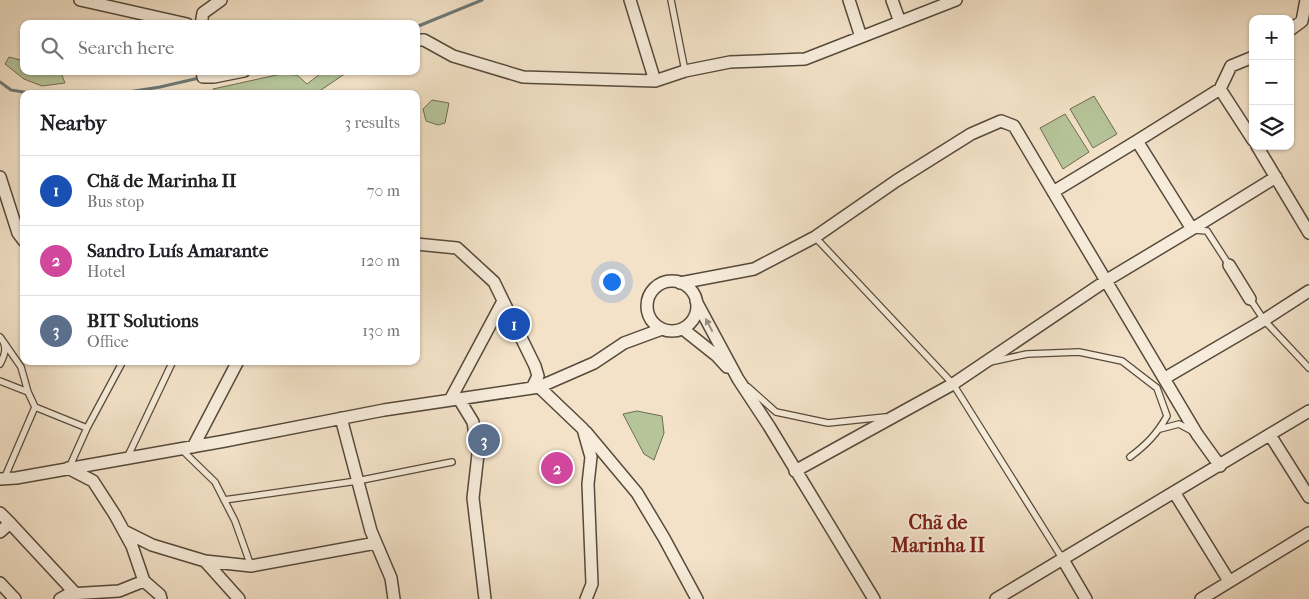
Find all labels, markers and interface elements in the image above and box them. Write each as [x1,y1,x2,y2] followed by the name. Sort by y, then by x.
[1249,15,1294,150] map controls
[1249,15,1294,60] button: +
[20,20,420,75] search box
[38,34,66,62] icon: search
[78,37,174,59] text: Search here
[1249,60,1294,105] button: −
[1249,105,1294,150] button: layers
[40,111,106,135] text: Nearby
[344,113,400,132] text: 3 results
[87,170,236,192] text: Chã de Marinha II
[53,181,59,200] text: 1
[367,181,400,200] text: 70 m
[87,192,144,211] text: Bus stop
[87,240,268,262] text: Sandro Luís Amarante
[52,251,60,270] text: 2
[361,251,400,270] text: 120 m
[87,262,125,281] text: Hotel
[599,269,625,295] your location
[498,305,530,343] pin: 1
[87,310,198,332] text: BIT Solutions
[705,317,713,332] one-way arrow
[53,321,59,340] text: 3
[362,321,400,340] text: 130 m
[87,332,129,351] text: Office
[468,421,500,459] pin: 3
[541,449,573,487] pin: 2
[890,511,985,557] district label: Chã de Marinha II

